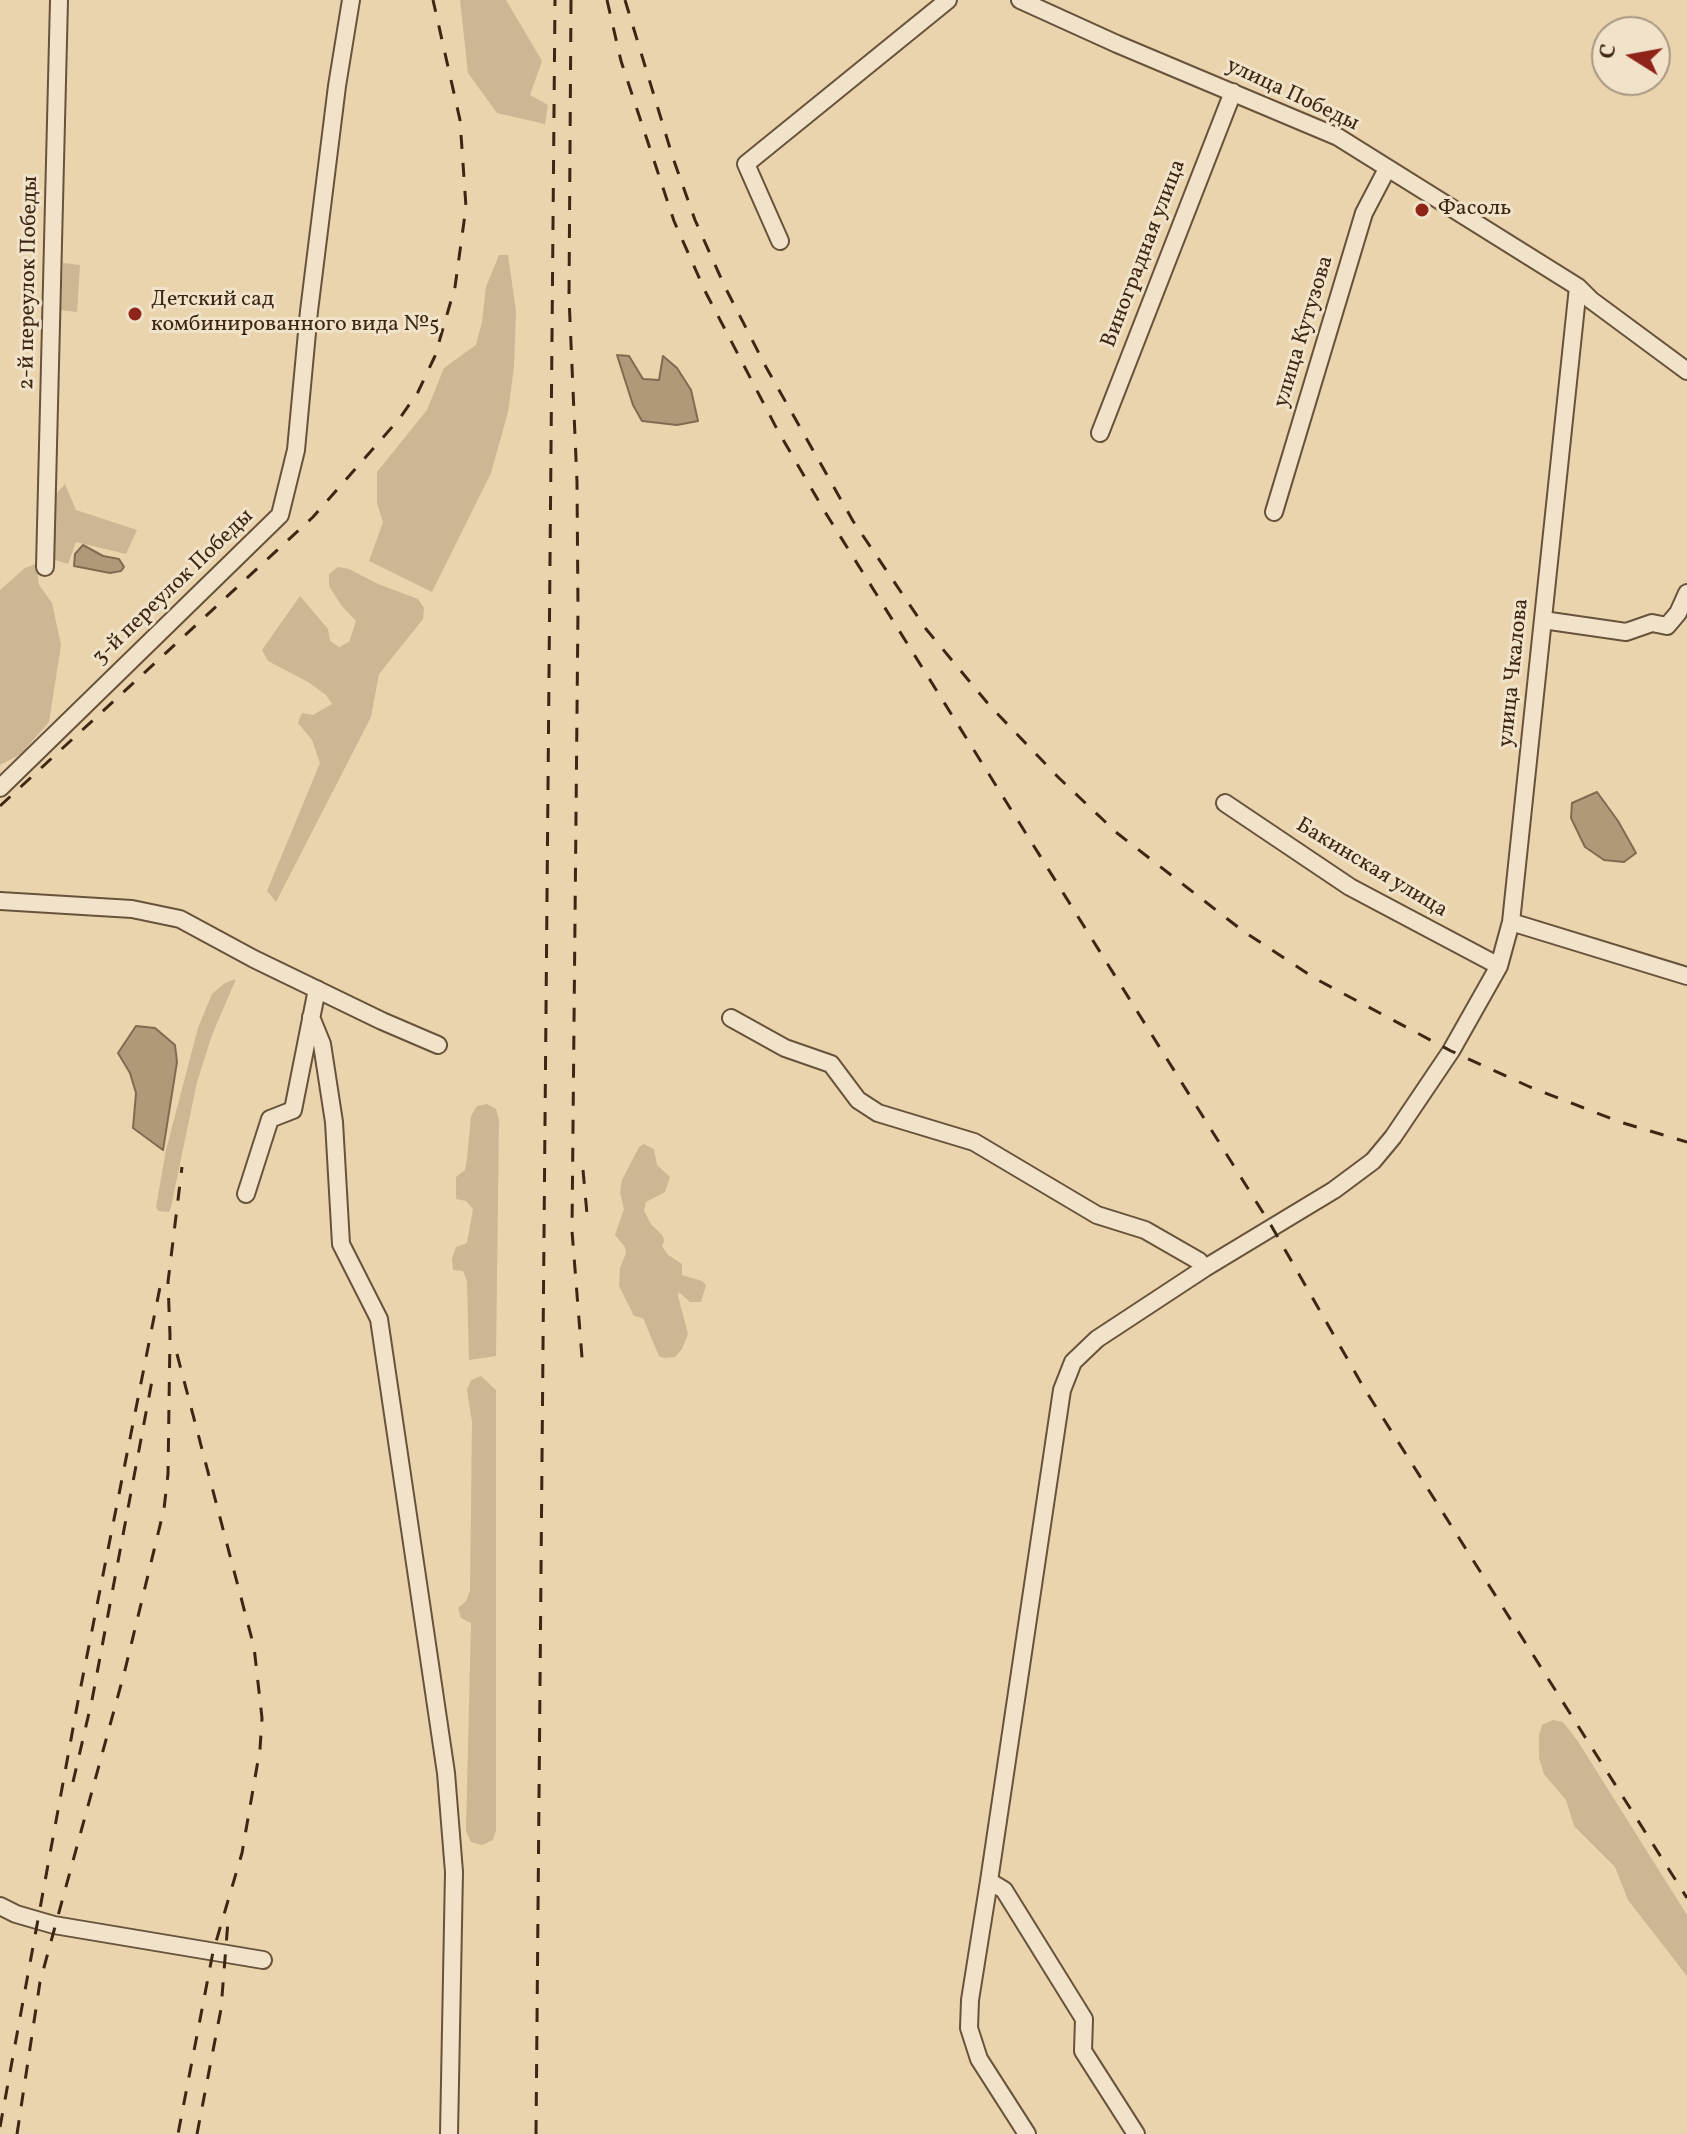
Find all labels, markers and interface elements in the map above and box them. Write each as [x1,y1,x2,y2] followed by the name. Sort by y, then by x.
[1591,16,1671,96] north arrow
[1592,42,1625,62] text: С
[1221,54,1363,138] street label: улица Победы
[1097,156,1193,352] street label: Виноградная улица
[15,176,45,390] street label: 2-й переулок Победы
[1438,197,1511,223] place label: Фасоль
[1413,201,1431,219] marker: Фасоль
[1269,253,1341,411] street label: улица Кутузова
[151,288,440,340] place label: Детский сад комбинированного вида №5
[126,305,144,323] marker: Детский сад комбинированного вида №5
[88,504,260,672] street label: 3-й переулок Победы
[1494,597,1536,749] street label: улица Чкалова
[1290,813,1452,925] street label: Бакинская улица

